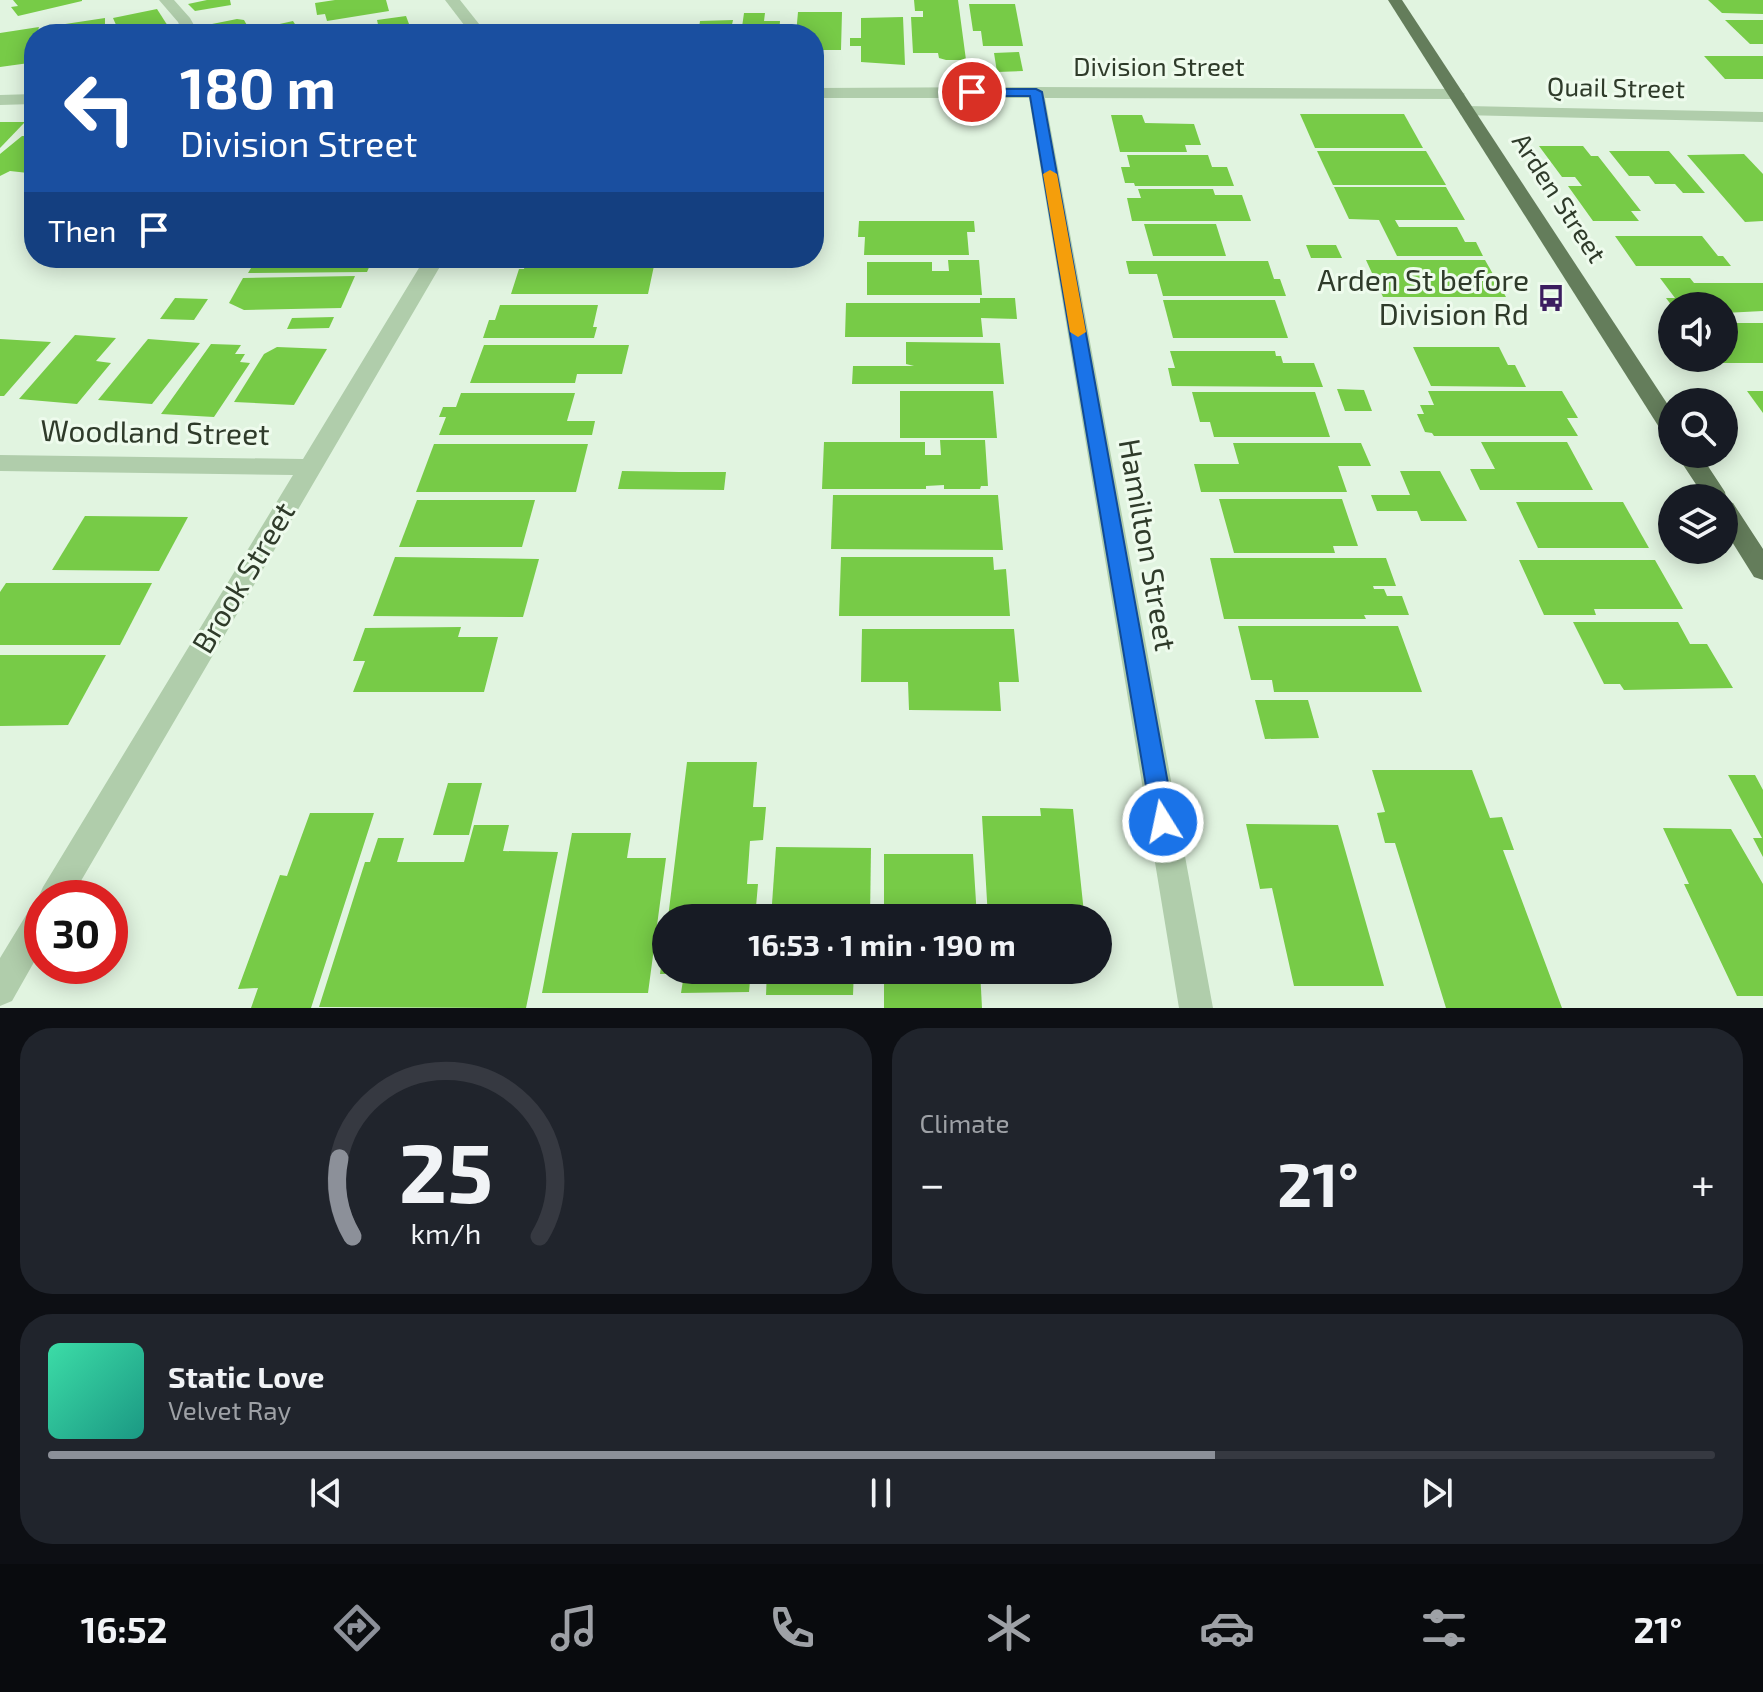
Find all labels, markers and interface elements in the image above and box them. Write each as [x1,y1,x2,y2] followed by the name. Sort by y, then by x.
[1073,50,1245,81] street label: Division Street
[180,53,336,120] text: 180 m
[48,56,152,160] icon: left
[938,58,1006,126] pin
[950,70,994,114] icon: arrive
[1547,70,1685,103] street label: Quail Street
[180,121,418,164] text: Division Street
[1507,127,1614,268] street label: Arden Street
[132,208,176,252] icon: arrive
[48,212,116,248] text: Then
[1317,261,1529,331] place label: Arden St before Division Rd
[1536,283,1566,313] bus stop icon: Arden St before Division Rd
[1658,292,1738,564] map controls
[1658,292,1738,372] button: sound
[1658,388,1738,468] button: search
[40,411,270,451] street label: Woodland Street
[1113,436,1185,654] street label: Hamilton Street
[1658,484,1738,564] button: layers
[183,495,301,659] street label: Brook Street
[1121,780,1205,864] position arrow
[24,880,128,984] speed limit sign: 30
[748,926,1016,962] text: 16:53 · 1 min · 190 m
[920,1107,1009,1138] text: Climate
[399,1120,493,1220] text: 25
[1277,1147,1359,1219] text: 21°
[920,1156,945,1209] text: −
[1691,1156,1715,1209] text: +
[410,1215,481,1250] text: km/h
[168,1358,324,1394] text: Static Love
[168,1394,291,1425] text: Velvet Ray
[304,1471,348,1515] icon: previous
[859,1471,903,1515] icon: pause
[1415,1471,1459,1515] icon: next
[329,1600,385,1656] icon: directions
[546,1600,602,1656] icon: music
[764,1600,820,1656] icon: phone
[981,1600,1037,1656] icon: climate
[1199,1600,1255,1656] icon: car
[1416,1600,1472,1656] icon: filters
[81,1607,168,1650] text: 16:52
[1633,1607,1682,1650] text: 21°

